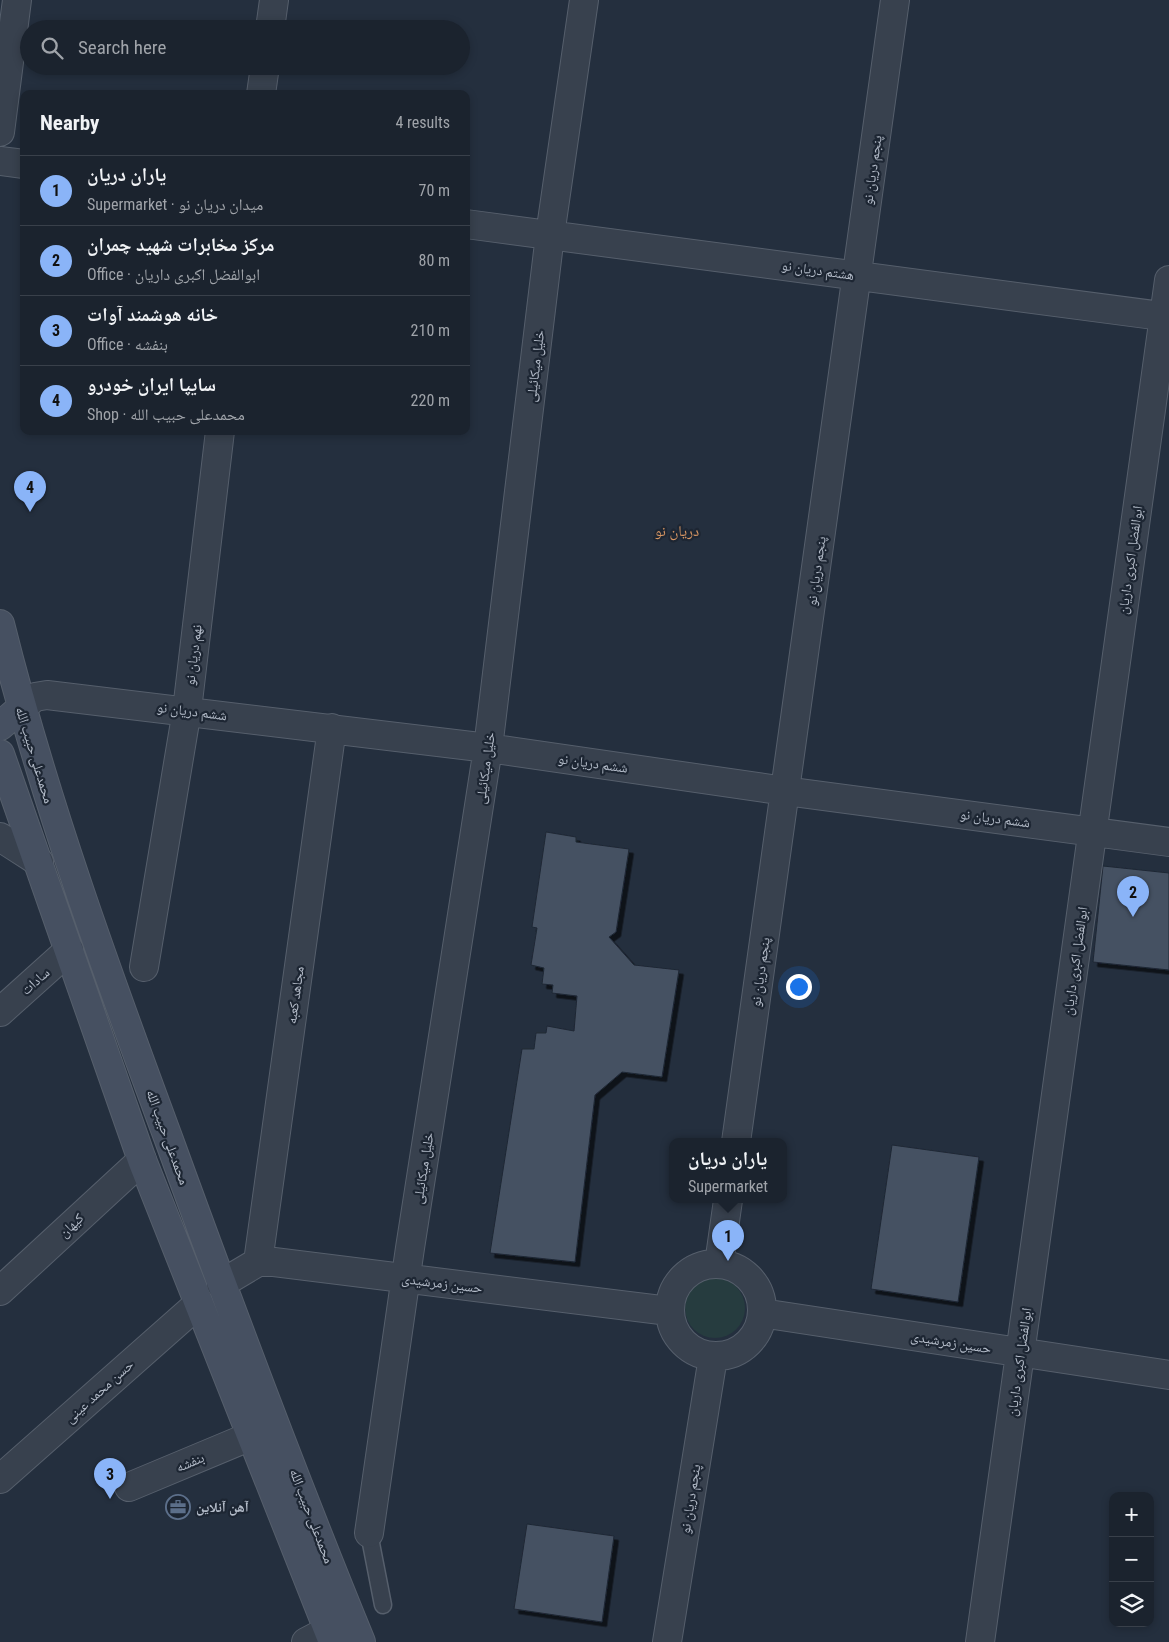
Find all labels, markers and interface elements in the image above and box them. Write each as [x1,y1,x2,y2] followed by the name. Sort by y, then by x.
[20,20,470,75] search box
[38,34,66,62] icon: search
[78,36,166,59] text: Search here
[40,111,99,135] text: Nearby
[395,113,450,132] text: 4 results
[859,134,887,206] street label: پنجم دریان‌ نو
[87,163,166,186] text: یاران دریان
[52,181,60,200] text: 1
[418,181,450,200] text: 70 m
[87,195,263,214] text: Supermarket · میدان دریان نو
[87,233,274,256] text: مرکز مخابرات شهید چمران
[52,251,60,270] text: 2
[418,251,450,270] text: 80 m
[780,257,855,285] street label: هشتم دریان‌ نو
[87,265,260,284] text: Office · ابوالفضل اکبری داریان
[87,303,218,326] text: خانه هوشمند آوات
[52,321,60,340] text: 3
[411,321,450,340] text: 210 m
[523,329,548,403] street label: خلیل میکائیلی
[87,335,168,354] text: Office · بنفشه
[87,373,216,396] text: سایپا ایران خودرو
[52,391,60,410] text: 4
[411,391,450,410] text: 220 m
[87,405,245,424] text: Shop · محمدعلی حبیب الله
[14,471,46,512] pin: 4
[1114,505,1147,616] street label: ابوالفضل اکبری داریان
[655,522,699,541] district label: دریان نو
[803,535,831,607] street label: پنجم دریان‌ نو
[181,624,207,687] street label: نهم دریان‌ نو
[156,699,228,725] street label: ششم دریان‌ نو
[12,705,57,806] street label: محمدعلی حبیب الله
[472,731,499,805] street label: خلیل میکائیلی
[557,750,629,778] street label: ششم دریان‌ نو
[959,806,1031,832] street label: ششم دریان‌ نو
[1117,876,1149,917] pin: 2
[1059,906,1092,1017] street label: ابوالفضل اکبری داریان
[747,936,775,1008] street label: پنجم دریان‌ نو
[17,964,53,998] street label: سادات
[283,965,307,1025] street label: مجاهد کعبه
[786,974,812,1000] your location
[142,1087,193,1187] street label: محمدعلی حبیب الله
[409,1131,438,1205] street label: خلیل میکائیلی
[669,1138,787,1203] popup
[688,1147,767,1170] text: یاران دریان
[688,1177,768,1196] text: Supermarket
[55,1209,87,1241] street label: کیهان
[712,1220,744,1261] pin: 1
[400,1270,484,1297] street label: حسین زمرشيدی
[1003,1307,1036,1418] street label: ابوالفضل اکبری داریان
[909,1328,993,1357] street label: حسین زمرشيدی
[61,1356,137,1427] street label: حسن محمد عینی
[174,1449,207,1475] street label: بنفشه
[94,1458,126,1499] pin: 3
[677,1463,705,1535] street label: پنجم دریان‌ نو
[286,1466,337,1566] street label: محمدعلی حبیب الله
[1109,1492,1154,1627] map controls
[1109,1492,1154,1537] button: +
[165,1494,191,1520] office icon: آهن آنلاین
[196,1499,249,1516] place label: آهن آنلاین
[1109,1537,1154,1582] button: −
[1109,1582,1154,1627] button: layers

